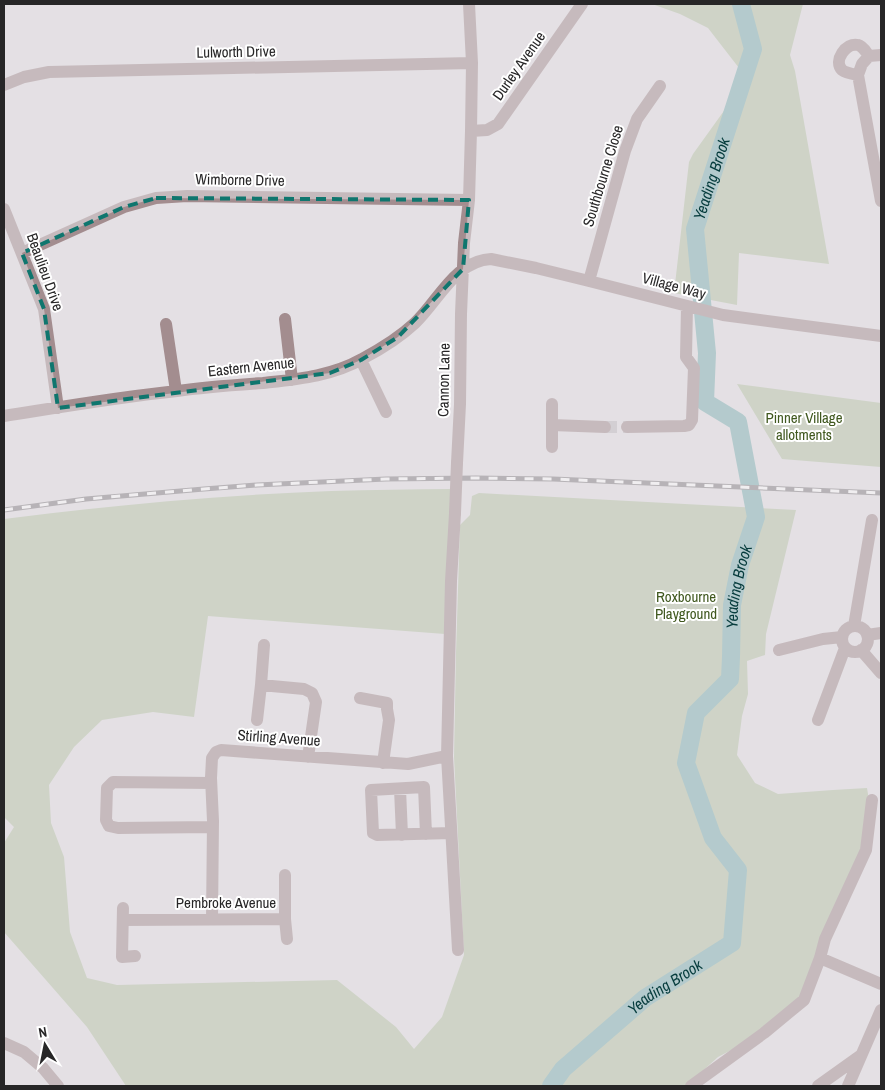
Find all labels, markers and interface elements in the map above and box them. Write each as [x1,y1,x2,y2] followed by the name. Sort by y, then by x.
[487,27,550,104] street label: Durley Avenue
[196,40,276,63] street label: Lulworth Drive
[577,122,628,229] street label: Southbourne Close
[688,134,735,223] water label: Yeading Brook
[195,168,285,191] street label: Wimborne Drive
[22,230,69,314] street label: Beaulieu Drive
[640,267,709,304] street label: Village Way
[432,343,455,417] street label: Cannon Lane
[207,352,295,381] street label: Eastern Avenue
[765,407,843,445] park label: Pinner Village allotments
[721,541,757,629] water label: Yeading Brook
[655,586,717,624] park label: Roxbourne Playground
[237,724,321,751] street label: Stirling Avenue
[176,892,276,913] street label: Pembroke Avenue
[623,954,707,1019] water label: Yeading Brook
[20,1020,70,1070] north arrow
[37,1023,48,1042] text: N

